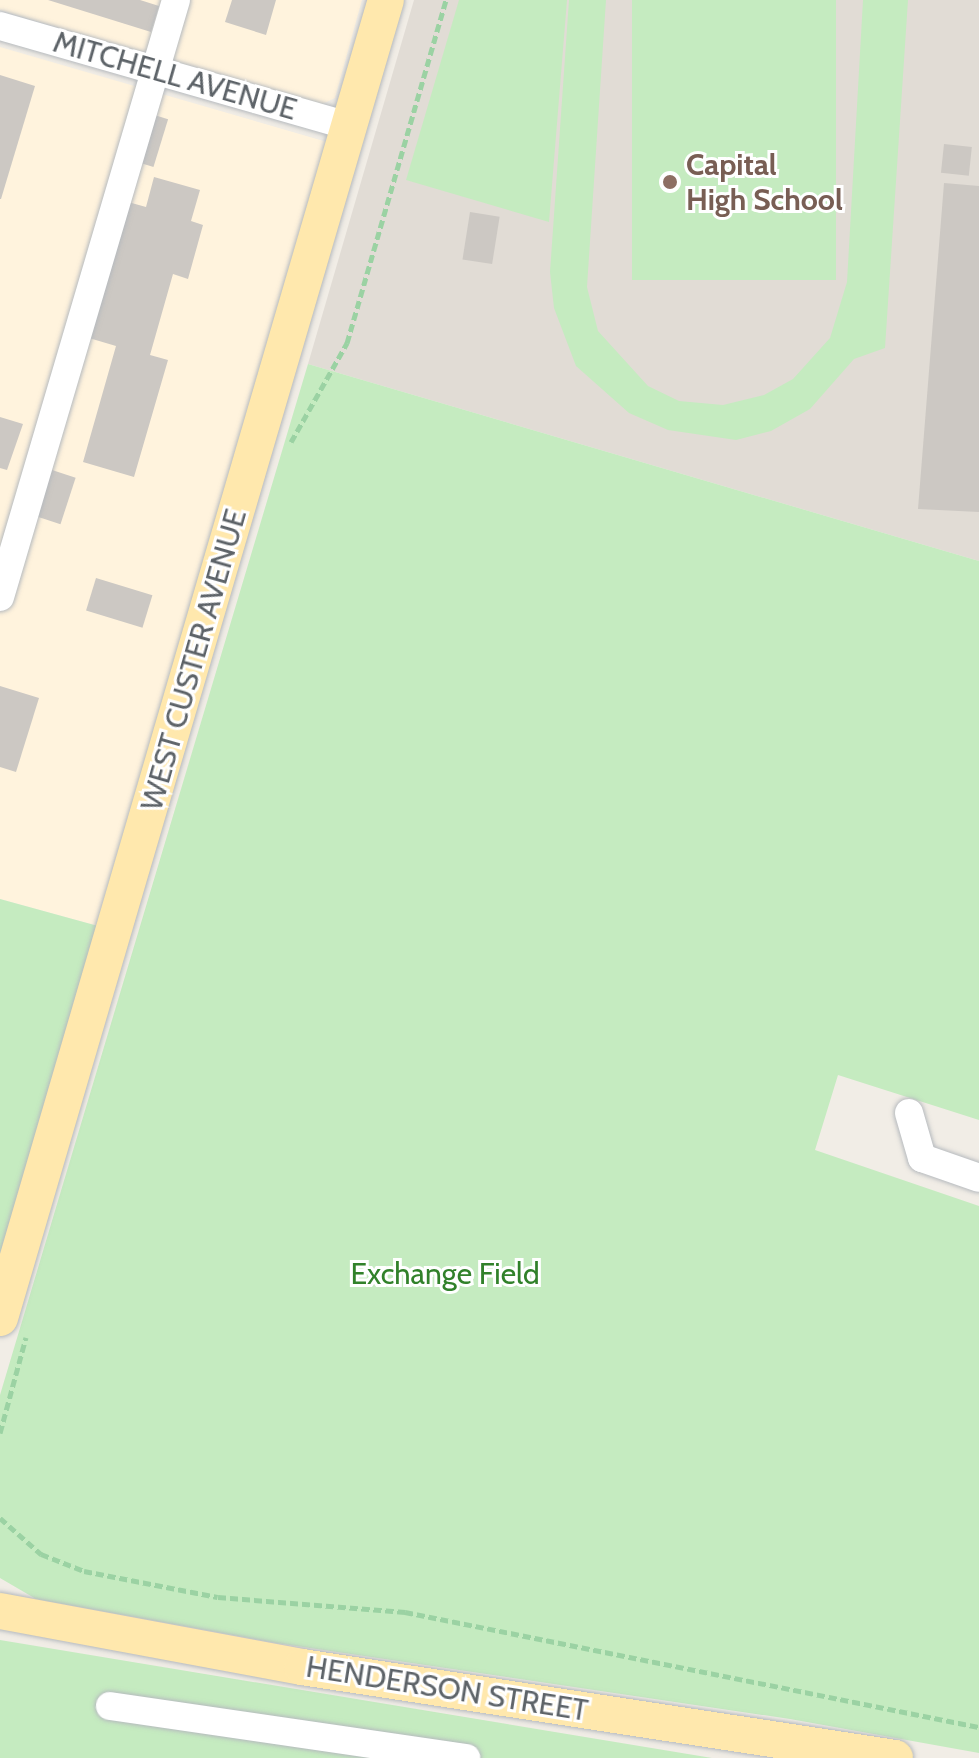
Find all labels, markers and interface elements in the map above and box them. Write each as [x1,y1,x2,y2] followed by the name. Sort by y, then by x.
[49,24,301,128] street label: MITCHELL AVENUE
[686,147,843,218] place label: Capital High School
[661,173,679,191] marker: Capital High School
[134,505,254,815] street label: WEST CUSTER AVENUE
[350,1256,540,1292] park label: Exchange Field
[304,1649,590,1729] street label: HENDERSON STREET

